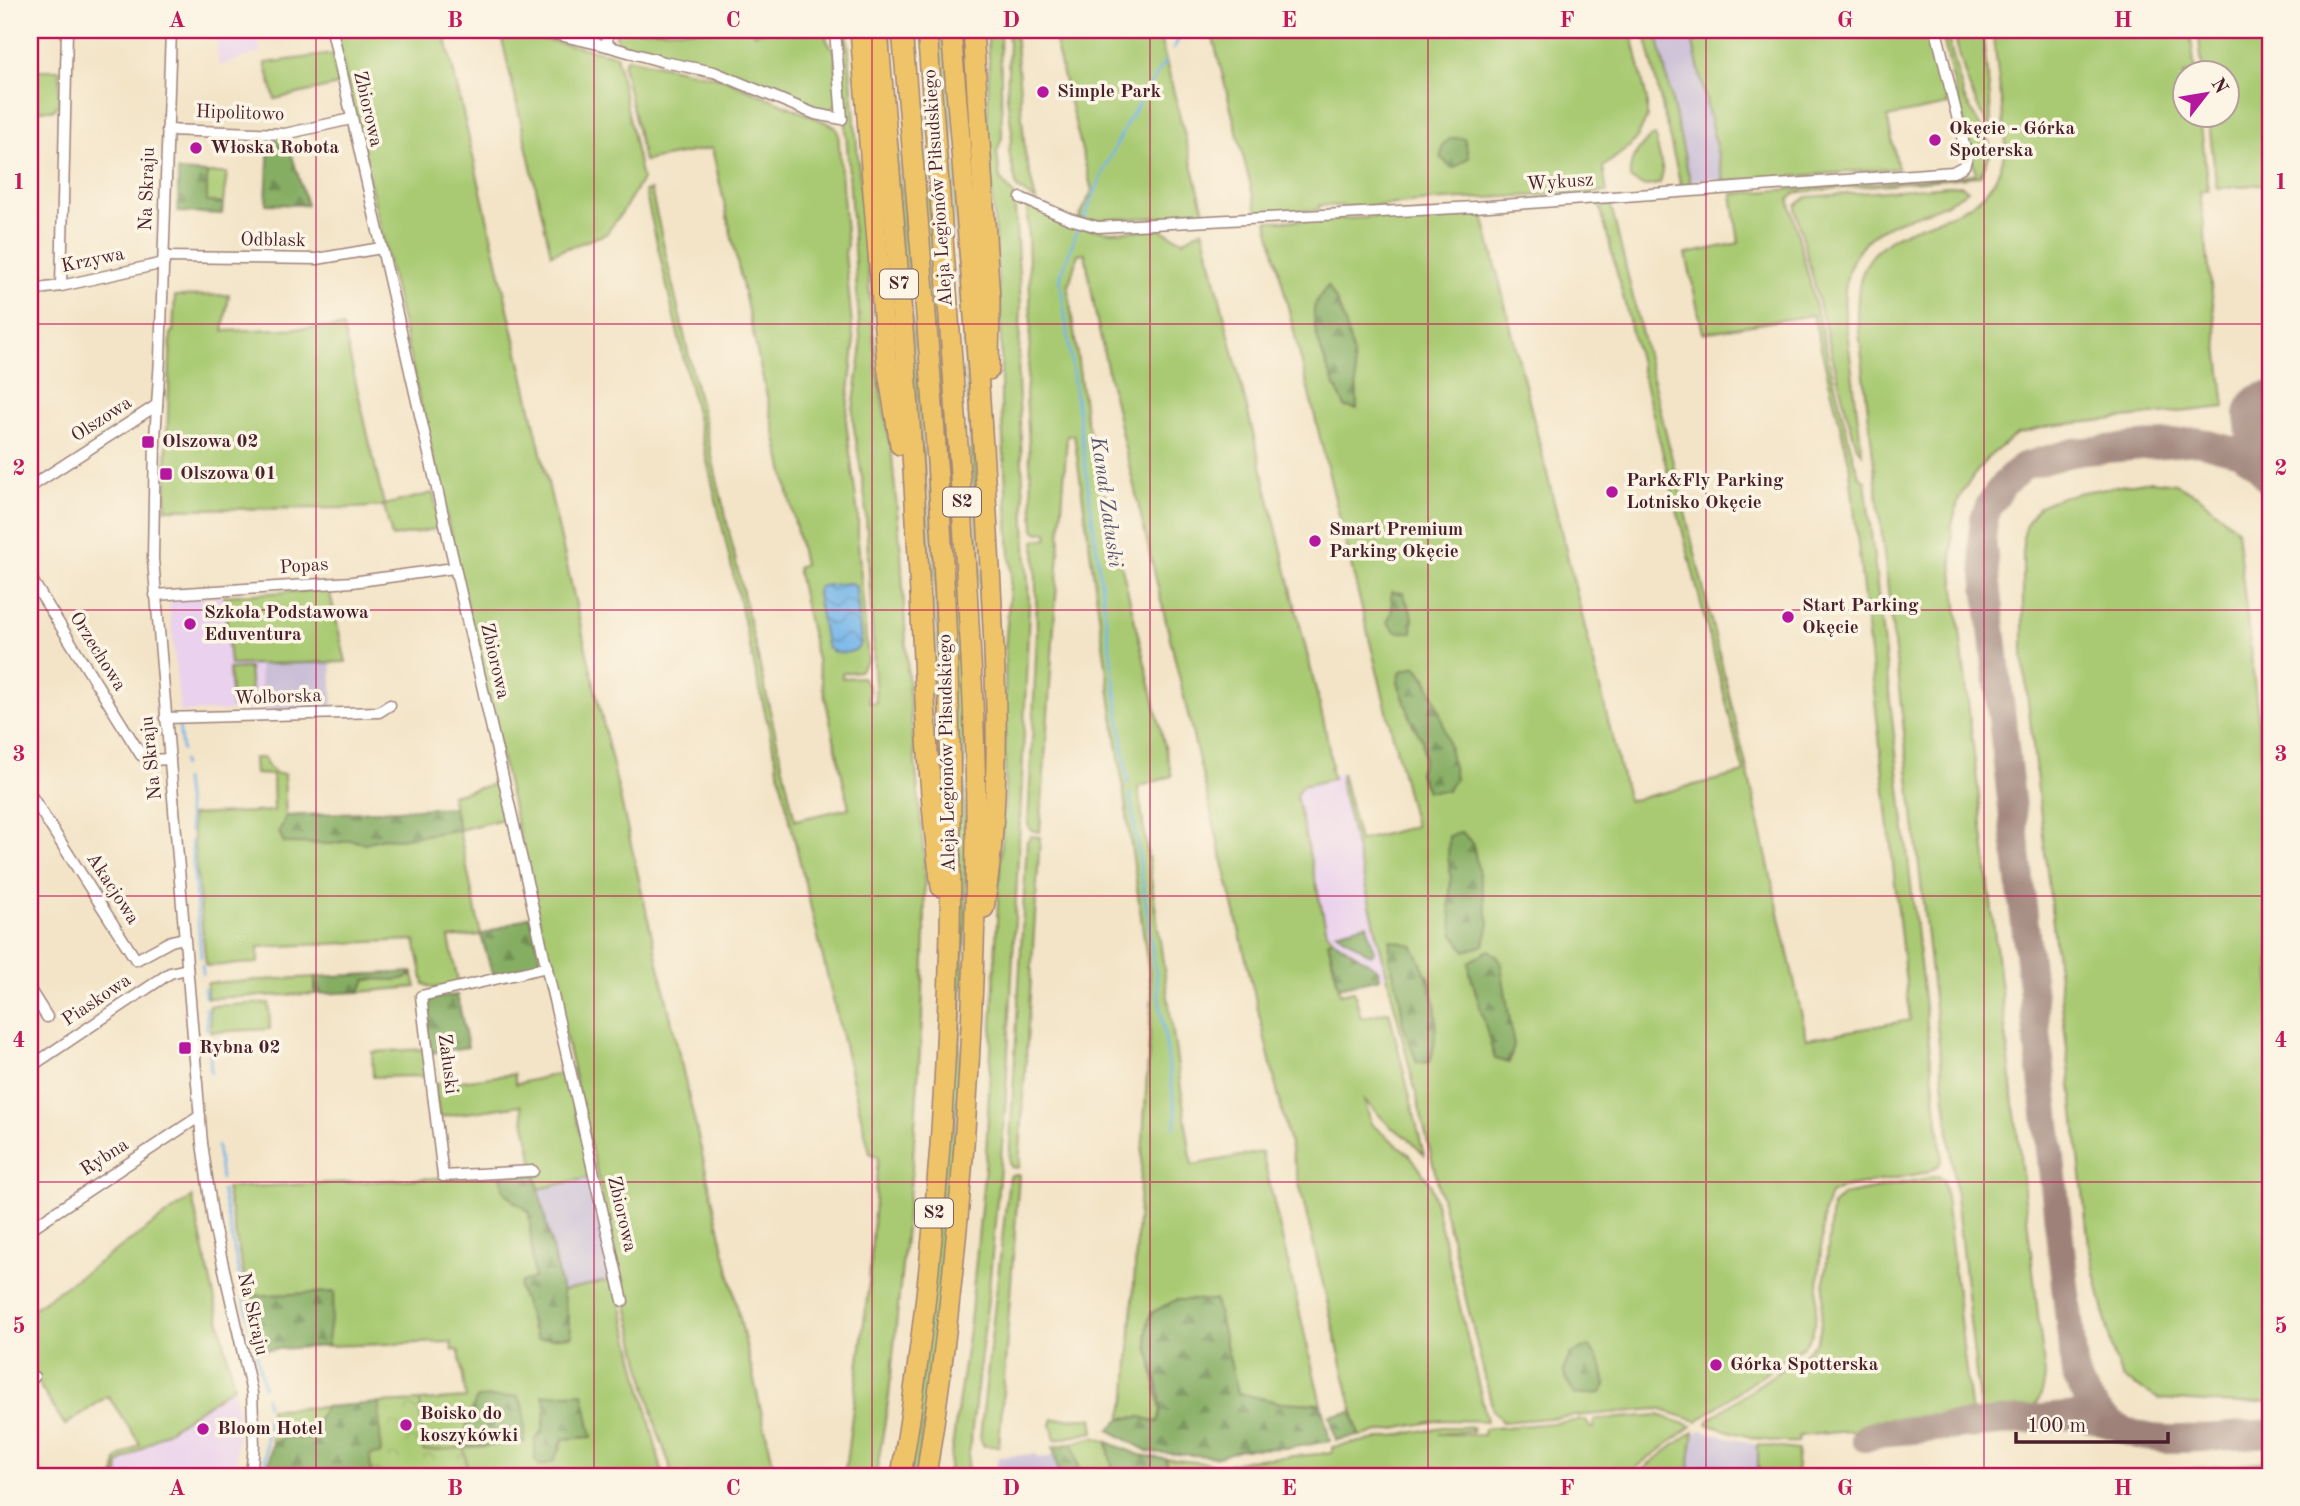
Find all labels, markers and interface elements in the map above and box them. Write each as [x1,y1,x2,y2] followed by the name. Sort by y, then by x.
[168,9,186,32] text: A
[447,9,463,32] text: B
[725,9,741,32] text: C
[1002,9,1020,32] text: D
[1281,9,1297,32] text: E
[1559,9,1575,32] text: F
[1837,9,1853,32] text: G
[2114,9,2132,32] text: H
[2170,60,2240,130] north arrow
[349,69,385,149] street label: Zbiorowa
[921,69,957,307] street label: Aleja Legionów Piłsudskiego
[2207,75,2231,98] text: N
[1057,83,1161,102] place label: Simple Park
[1035,84,1051,100] marker: Simple Park
[195,103,285,125] street label: Hipolitowo
[1949,120,2075,161] place label: Okęcie - Górka Spoterska
[1927,132,1943,148] marker: Okęcie - Górka Spoterska
[210,139,340,158] place label: Włoska Robota
[188,140,204,156] marker: Włoska Robota
[137,146,159,232] street label: Na Skraju
[12,171,26,194] text: 1
[1526,171,1594,195] street label: Wykusz
[2274,171,2288,194] text: 1
[240,231,306,251] street label: Odblask
[60,245,127,277] street label: Krzywa
[880,270,918,298] road number: S7
[68,393,136,446] street label: Olszowa
[162,433,259,452] place label: Olszowa 02
[140,434,156,450] marker: Olszowa 02
[1086,434,1126,569] water label: Kanał Załuski
[12,457,26,480] text: 2
[2274,457,2288,480] text: 2
[180,465,277,484] place label: Olszowa 01
[158,466,174,482] marker: Olszowa 01
[1626,472,1784,513] place label: Park&Fly Parking Lotnisko Okęcie
[1604,484,1620,500] marker: Park&Fly Parking Lotnisko Okęcie
[943,488,981,516] road number: S2
[1329,521,1463,562] place label: Smart Premium Parking Okęcie
[1307,533,1323,549] marker: Smart Premium Parking Okęcie
[279,556,329,578] street label: Popas
[1802,597,1919,638] place label: Start Parking Okęcie
[204,604,369,645] place label: Szkoła Podstawowa Eduventura
[65,609,129,695] street label: Orzechowa
[1780,609,1796,625] marker: Start Parking Okęcie
[182,616,198,632] marker: Szkoła Podstawowa Eduventura
[476,621,512,701] street label: Zbiorowa
[936,634,960,872] street label: Aleja Legionów Piłsudskiego
[234,687,323,709] street label: Wolborska
[138,715,166,801] street label: Na Skraju
[12,743,26,766] text: 3
[2274,743,2288,766] text: 3
[82,850,142,929] street label: Akacjowa
[59,971,135,1031] street label: Piaskowa
[12,1029,26,1052] text: 4
[2274,1029,2288,1052] text: 4
[434,1033,460,1095] street label: Załuski
[199,1039,280,1058] place label: Rybna 02
[177,1040,193,1056] marker: Rybna 02
[78,1135,133,1180] street label: Rybna
[603,1174,639,1254] street label: Zbiorowa
[915,1198,953,1228] road number: S2
[233,1271,271,1357] street label: Na Skraju
[12,1315,26,1338] text: 5
[2274,1315,2288,1338] text: 5
[1730,1356,1879,1375] place label: Górka Spotterska
[1708,1357,1724,1373] marker: Górka Spotterska
[2016,1401,2169,1445] scale bar
[420,1405,518,1446] place label: Boisko do koszykówki
[2027,1416,2086,1437] text: 100 m
[398,1417,414,1433] marker: Boisko do koszykówki
[217,1420,323,1439] place label: Bloom Hotel
[195,1421,211,1437] marker: Bloom Hotel
[168,1477,186,1500] text: A
[447,1477,463,1500] text: B
[725,1477,741,1500] text: C
[1002,1477,1020,1500] text: D
[1281,1477,1297,1500] text: E
[1559,1477,1575,1500] text: F
[1837,1477,1853,1500] text: G
[2114,1477,2132,1500] text: H

